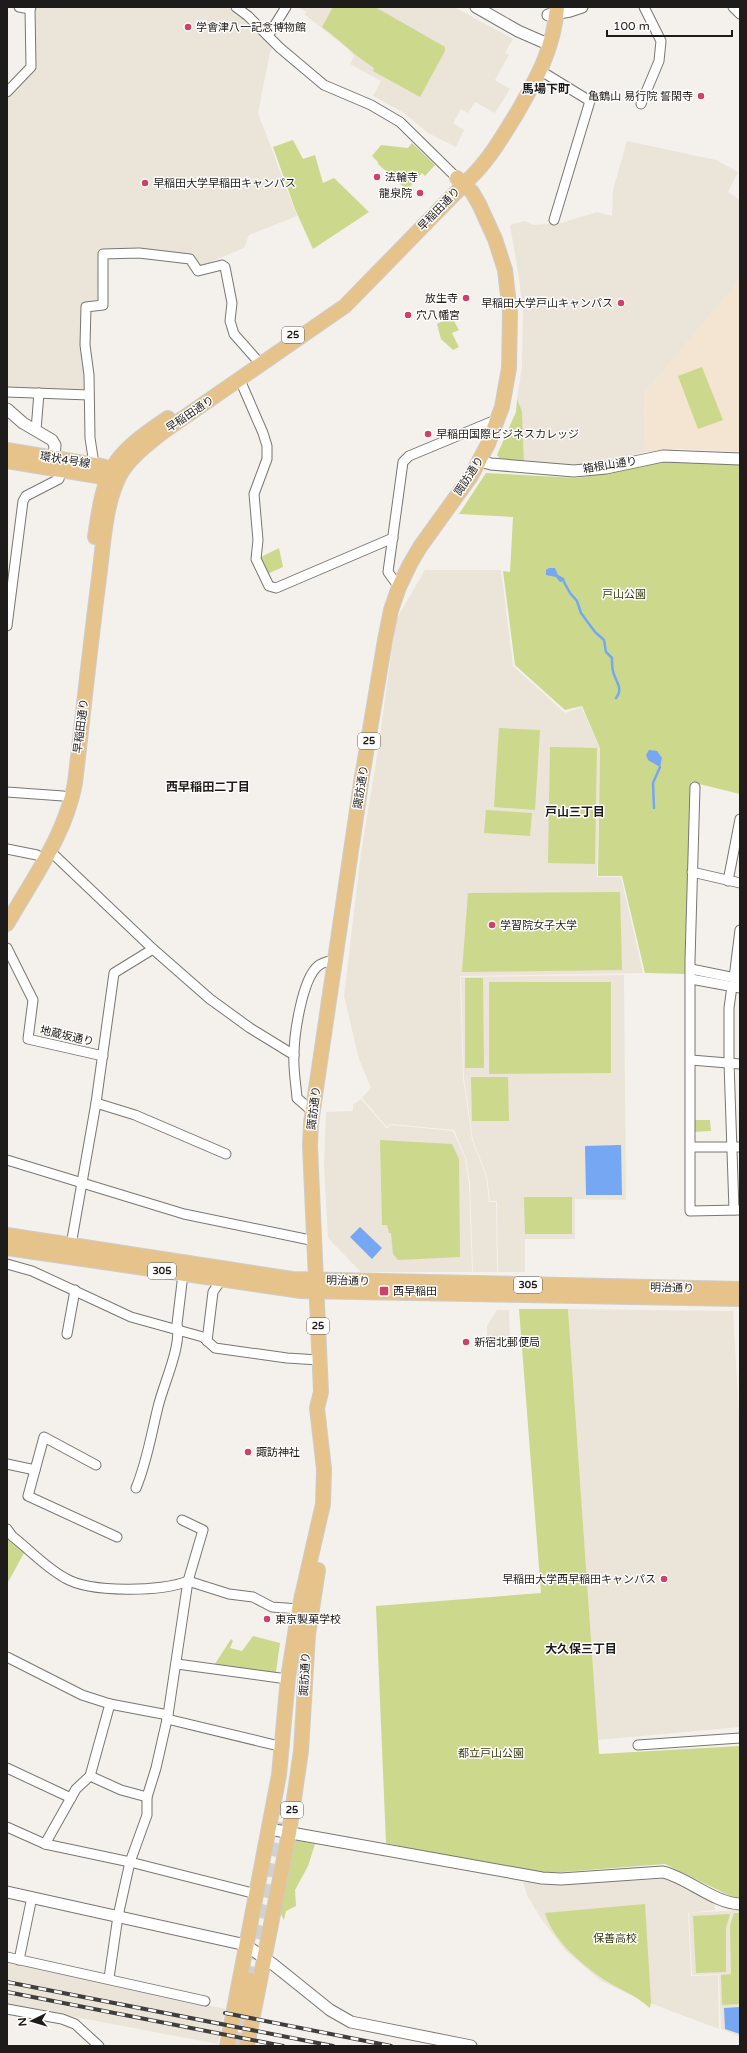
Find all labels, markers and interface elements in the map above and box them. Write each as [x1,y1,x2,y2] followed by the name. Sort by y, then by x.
[607,12,732,38] scale bar
[613,19,650,33] text: 100 m
[196,21,306,34] place label: 学會津八一記念博物館
[183,22,193,32] marker: 学會津八一記念博物館
[522,82,570,96] district label: 馬場下町
[588,90,693,103] place label: 亀鶴山 易行院 誓閑寺
[696,91,706,101] marker: 亀鶴山 易行院 誓閑寺
[385,171,418,184] place label: 法輪寺
[372,172,382,182] marker: 法輪寺
[153,177,296,190] place label: 早稲田大学早稲田キャンパス
[140,178,150,188] marker: 早稲田大学早稲田キャンパス
[415,185,463,233] street label: 早稲田通り
[379,187,412,200] place label: 龍泉院
[415,188,425,198] marker: 龍泉院
[425,292,458,305] place label: 放生寺
[461,293,471,303] marker: 放生寺
[481,297,613,310] place label: 早稲田大学戸山キャンパス
[616,298,626,308] marker: 早稲田大学戸山キャンパス
[416,309,460,322] place label: 穴八幡宮
[403,310,413,320] marker: 穴八幡宮
[282,327,304,343] road number: 25
[164,393,216,435] street label: 早稲田通り
[436,428,579,441] place label: 早稲田国際ビジネスカレッジ
[423,429,433,439] marker: 早稲田国際ビジネスカレッジ
[39,450,91,470] street label: 環状4号線
[452,454,486,498] street label: 諏訪通り
[582,454,638,476] street label: 箱根山通り
[602,588,646,601] park label: 戸山公園
[71,698,91,754] street label: 早稲田通り
[358,733,380,749] road number: 25
[351,764,371,810] street label: 諏訪通り
[166,780,250,794] district label: 西早稲田二丁目
[545,805,605,819] district label: 戸山三丁目
[500,919,577,932] place label: 学習院女子大学
[487,920,497,930] marker: 学習院女子大学
[39,1023,95,1049] street label: 地蔵坂通り
[305,1085,323,1131] street label: 諏訪通り
[148,1263,176,1279] road number: 305
[326,1274,370,1288] street label: 明治通り
[514,1277,542,1293] road number: 305
[650,1281,694,1295] street label: 明治通り
[378,1285,390,1297] marker: 西早稲田
[393,1285,437,1298] place label: 西早稲田
[307,1318,329,1334] road number: 25
[474,1336,540,1349] place label: 新宿北郵便局
[461,1337,471,1347] marker: 新宿北郵便局
[256,1446,300,1459] place label: 諏訪神社
[243,1447,253,1457] marker: 諏訪神社
[502,1573,656,1586] place label: 早稲田大学西早稲田キャンパス
[659,1574,669,1584] marker: 早稲田大学西早稲田キャンパス
[275,1613,341,1626] place label: 東京製菓学校
[262,1614,272,1624] marker: 東京製菓学校
[545,1642,617,1656] district label: 大久保三丁目
[297,1652,313,1696] street label: 諏訪通り
[458,1747,524,1760] park label: 都立戸山公園
[281,1802,303,1818] road number: 25
[593,1932,637,1945] park label: 保善高校
[12,2001,52,2041] north arrow
[16,2017,29,2027] text: N

